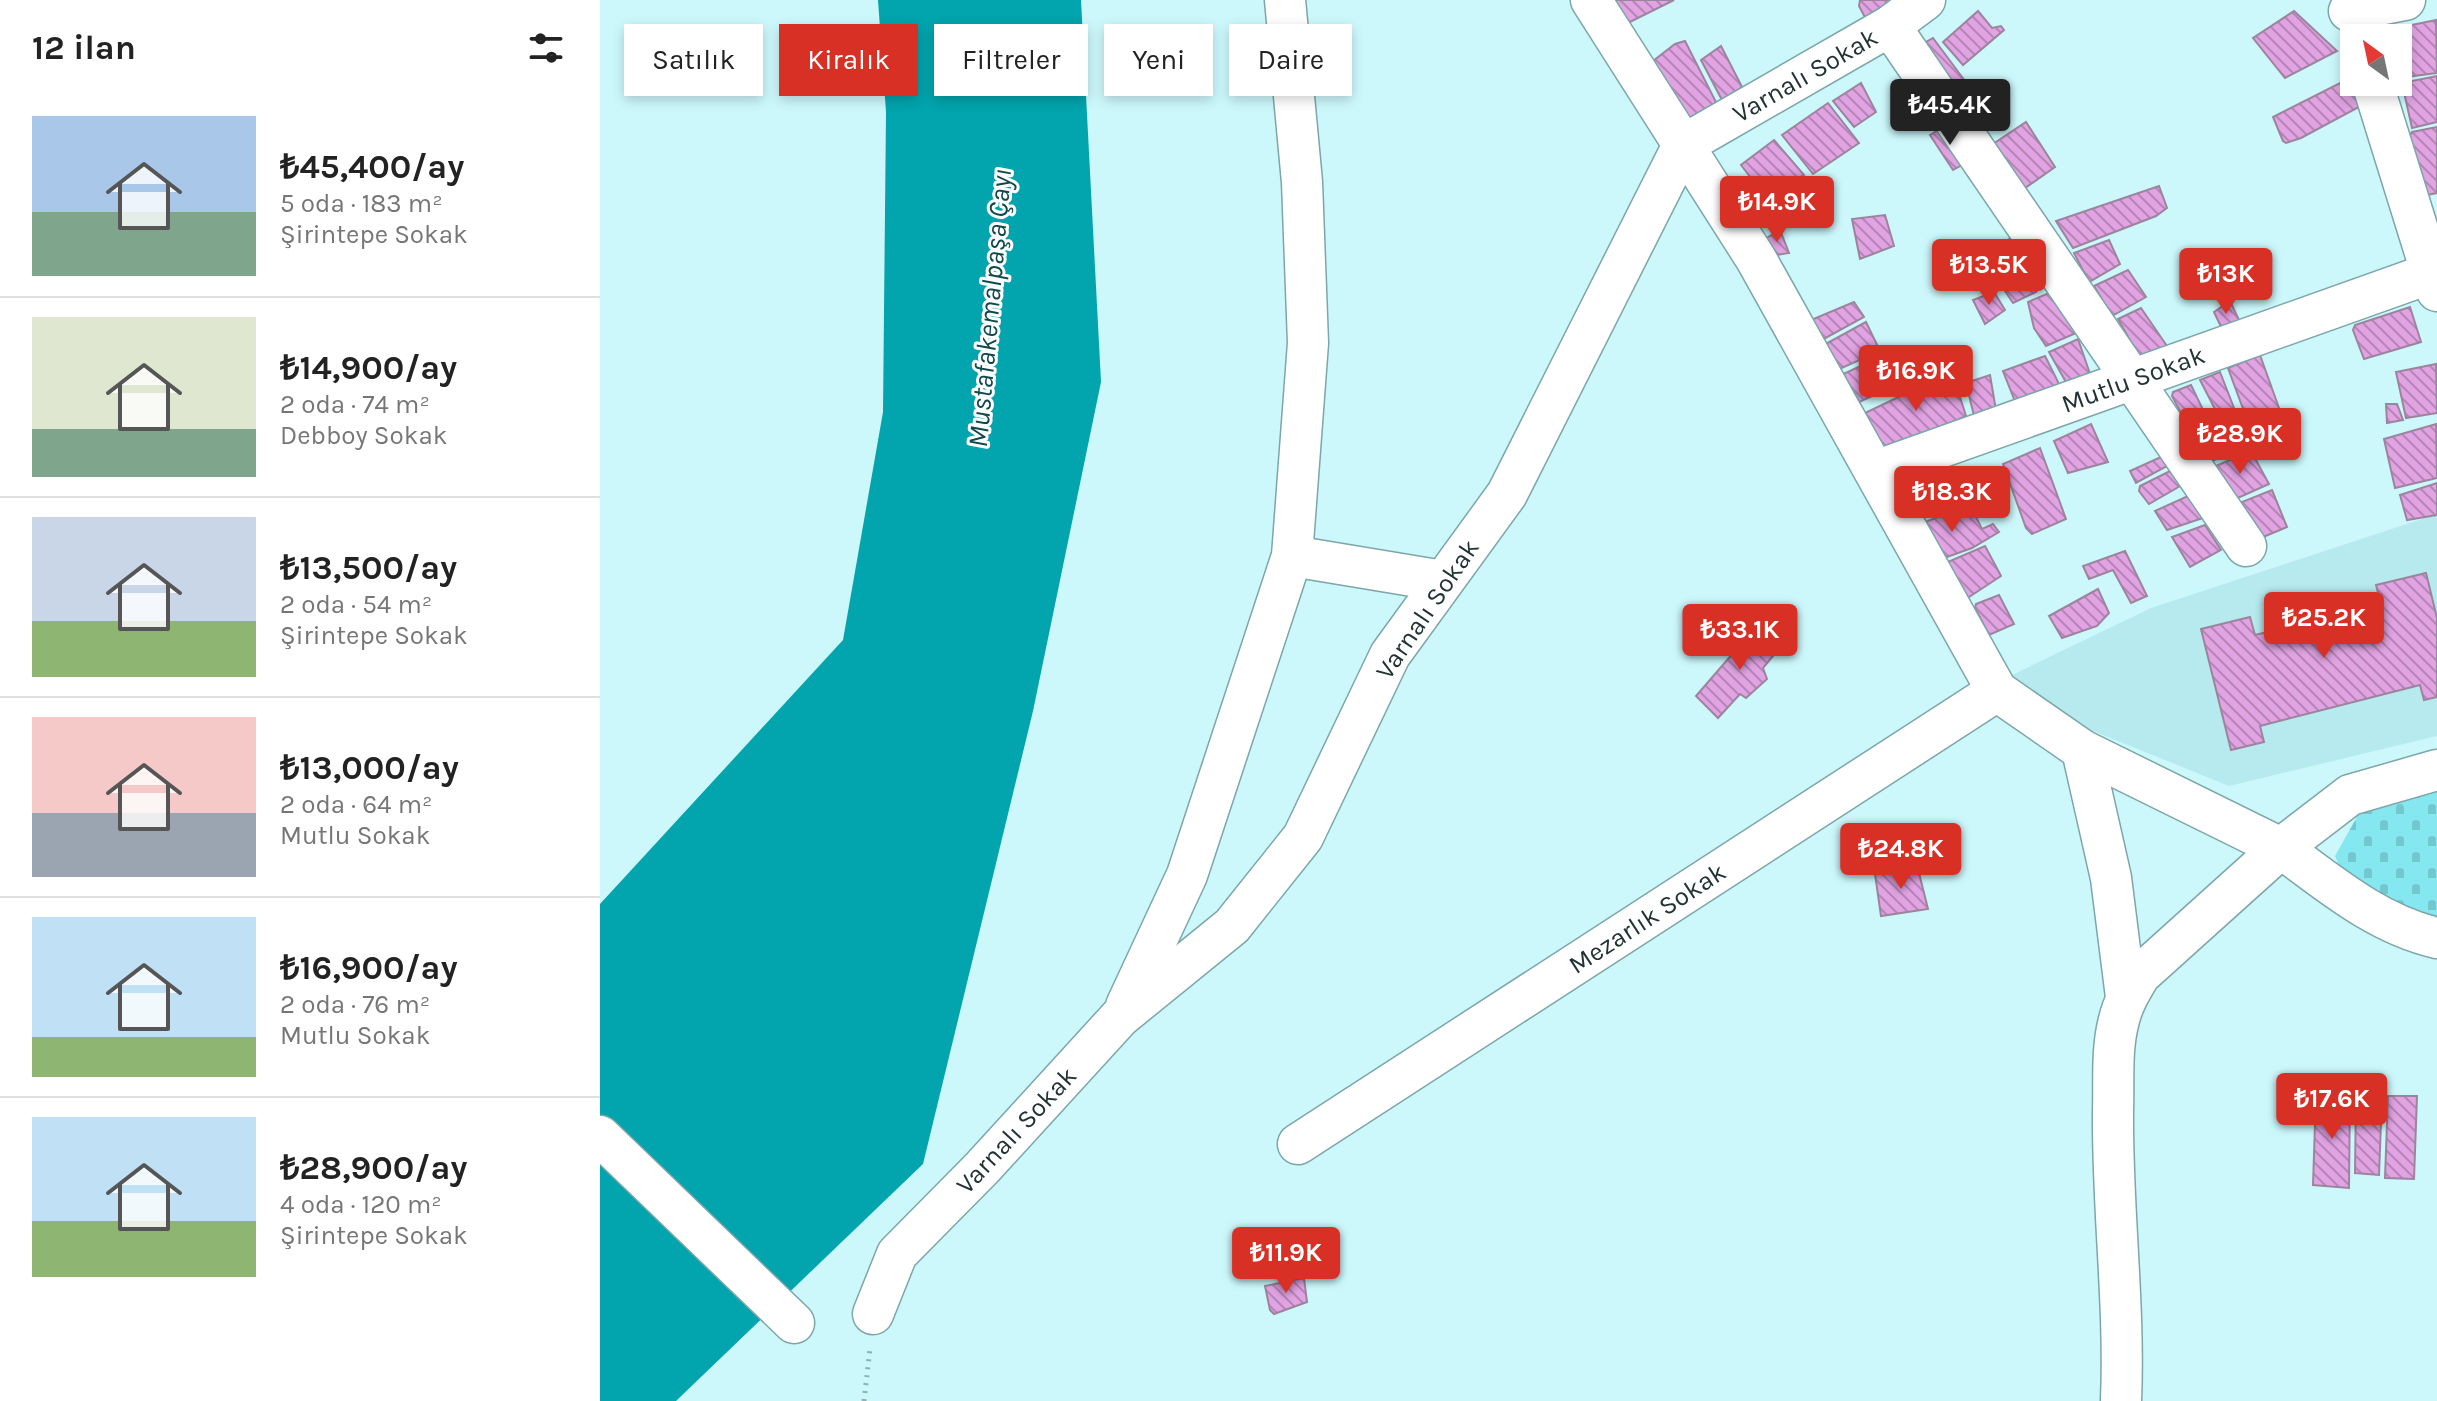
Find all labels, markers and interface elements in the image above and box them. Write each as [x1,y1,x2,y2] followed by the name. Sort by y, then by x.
[1727,21,1883,129] street label: Varnalı Sokak
[624,24,763,96] chip: Satılık
[779,24,918,96] chip: Kiralık
[934,24,1088,96] chip: Filtreler
[1104,24,1213,96] chip: Yeni
[1229,24,1352,96] chip: Daire
[2340,24,2412,96] north arrow
[2340,24,2412,96] map controls
[524,26,568,70] icon: filters
[32,28,136,68] text: 12 ilan
[1885,79,2015,147] pin: ₺45.4K
[1908,89,1992,120] text: ₺45.4K
[280,147,464,187] text: ₺45,400/ay
[96,148,192,244] icon: home
[961,167,1018,449] water label: Mustafakemalpaşa Çayı
[1712,176,1842,244] pin: ₺14.9K
[1738,186,1816,217] text: ₺14.9K
[280,188,443,219] text: 5 oda · 183 m²
[280,219,468,250] text: Şirintepe Sokak
[1924,239,2054,307] pin: ₺13.5K
[2179,248,2273,316] pin: ₺13K
[1950,249,2028,280] text: ₺13.5K
[2197,258,2255,289] text: ₺13K
[2057,339,2209,420] street label: Mutlu Sokak
[1851,345,1981,413] pin: ₺16.9K
[280,348,457,388] text: ₺14,900/ay
[96,349,192,445] icon: home
[1877,355,1955,386] text: ₺16.9K
[280,389,430,420] text: 2 oda · 74 m²
[2175,408,2305,476] pin: ₺28.9K
[2197,418,2283,449] text: ₺28.9K
[280,420,447,451] text: Debboy Sokak
[1887,466,2017,534] pin: ₺18.3K
[1912,476,1992,507] text: ₺18.3K
[1369,533,1486,685] street label: Varnalı Sokak
[280,548,457,588] text: ₺13,500/ay
[96,549,192,645] icon: home
[280,589,432,620] text: 2 oda · 54 m²
[2259,592,2389,660] pin: ₺25.2K
[2282,602,2366,633] text: ₺25.2K
[1675,604,1805,672] pin: ₺33.1K
[1700,614,1780,645] text: ₺33.1K
[280,620,468,651] text: Şirintepe Sokak
[280,748,459,788] text: ₺13,000/ay
[96,749,192,845] icon: home
[280,789,433,820] text: 2 oda · 64 m²
[280,820,430,851] text: Mutlu Sokak
[1836,823,1966,891] pin: ₺24.8K
[1858,833,1944,864] text: ₺24.8K
[1563,856,1732,981] street label: Mezarlık Sokak
[280,948,458,988] text: ₺16,900/ay
[96,949,192,1045] icon: home
[280,989,430,1020] text: 2 oda · 76 m²
[280,1020,430,1051] text: Mutlu Sokak
[950,1060,1083,1200] street label: Varnalı Sokak
[2267,1073,2397,1141] pin: ₺17.6K
[2294,1083,2370,1114] text: ₺17.6K
[280,1148,467,1188] text: ₺28,900/ay
[96,1149,192,1245] icon: home
[280,1189,442,1220] text: 4 oda · 120 m²
[280,1220,468,1251] text: Şirintepe Sokak
[1221,1227,1351,1295] pin: ₺11.9K
[1250,1237,1322,1268] text: ₺11.9K

